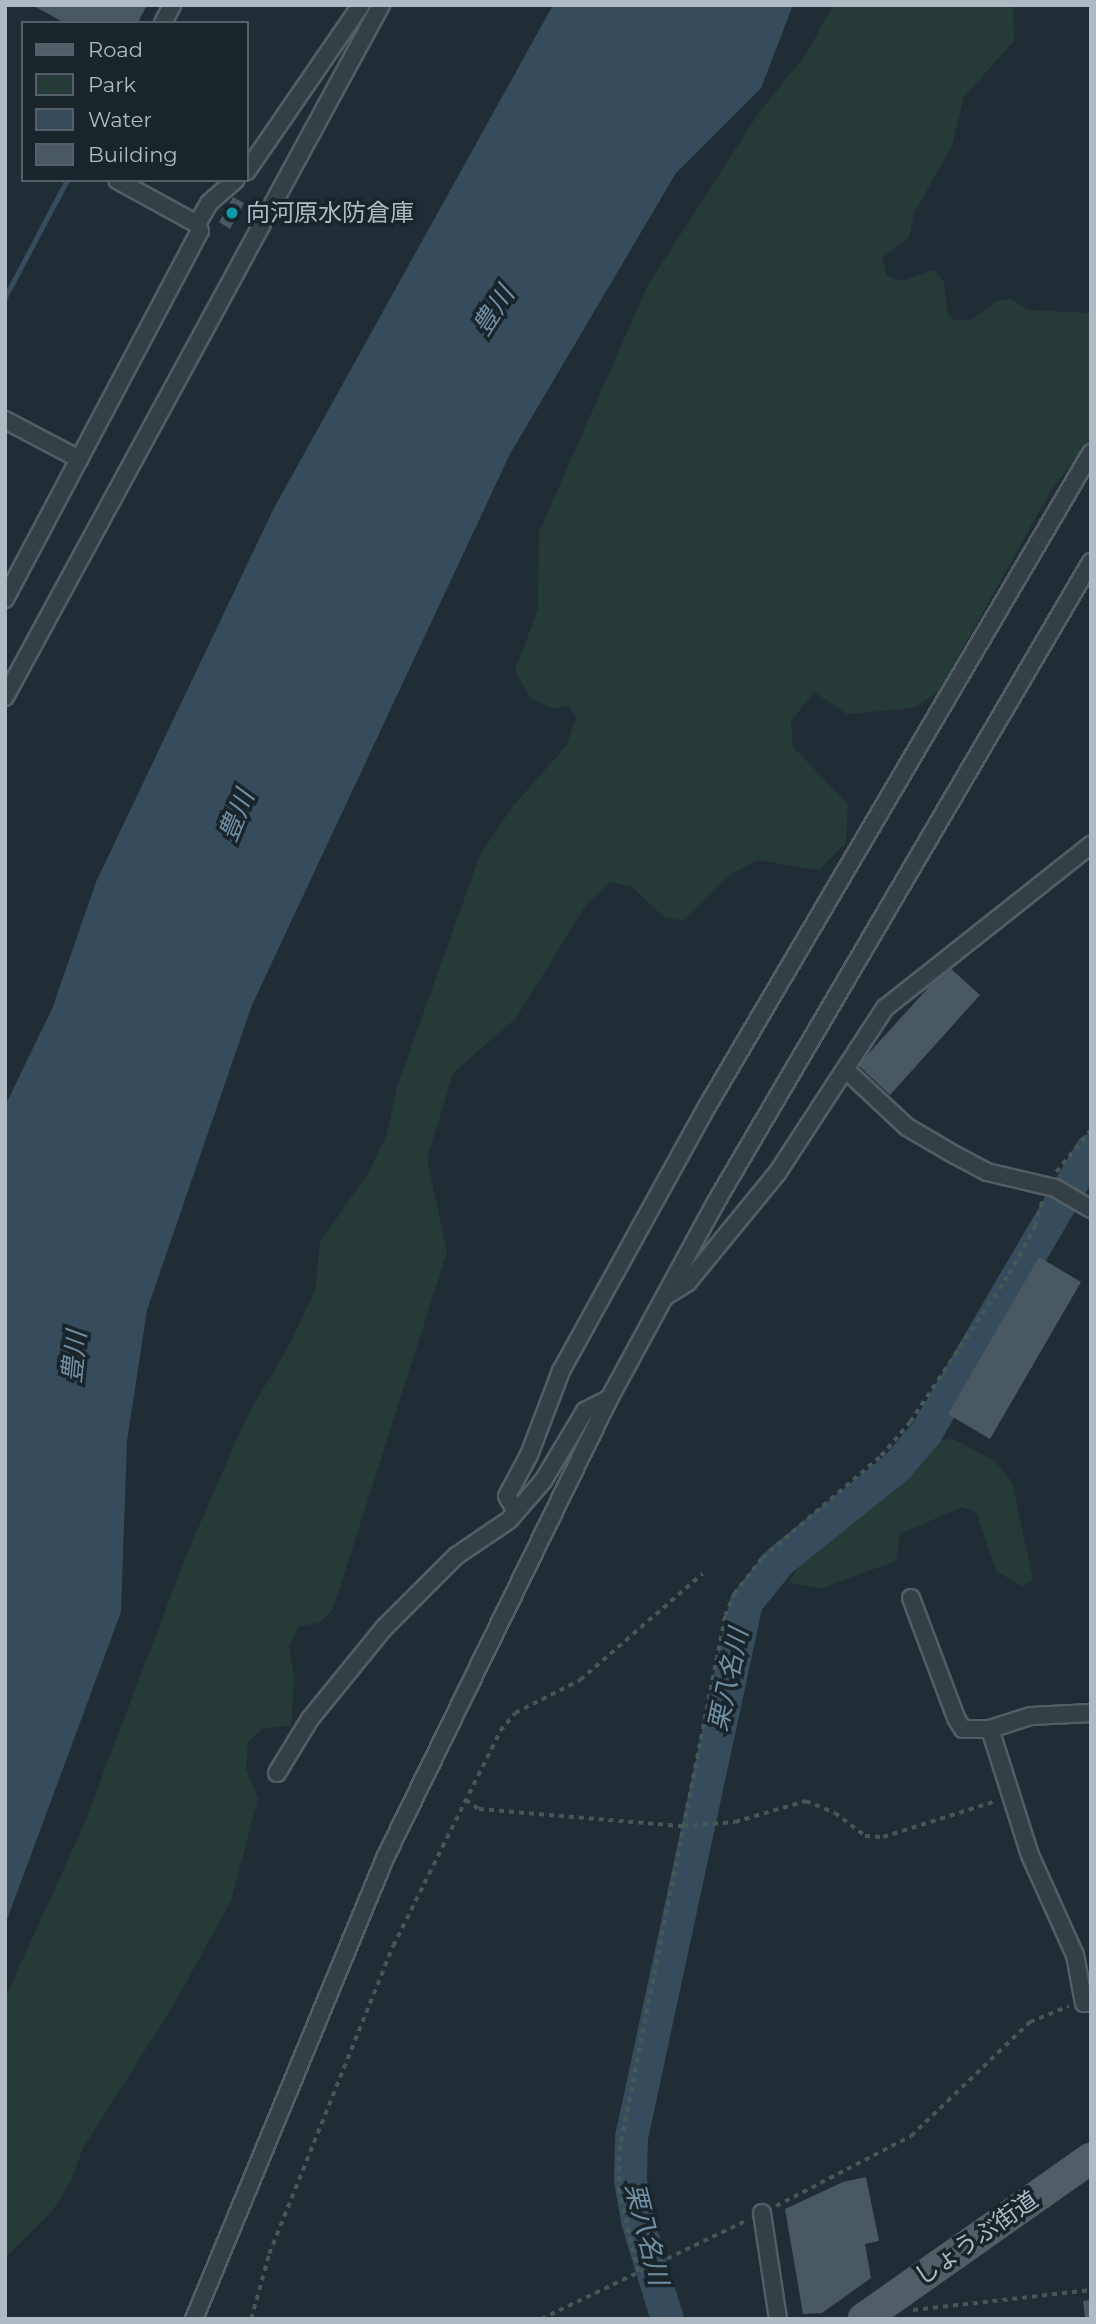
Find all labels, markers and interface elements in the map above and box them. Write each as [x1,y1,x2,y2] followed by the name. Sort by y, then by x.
[21,21,248,182] legend
[88,37,143,62] text: Road
[88,72,136,97] text: Park
[88,107,152,132] text: Water
[88,142,178,167] text: Building
[246,199,414,227] place label: 向河原水防倉庫
[224,205,240,221] marker: 向河原水防倉庫
[467,281,521,341] water label: 豊川
[213,786,261,846] water label: 豊川
[57,1330,93,1384] water label: 豊川
[703,1626,755,1734] water label: 栗八名川
[618,2180,674,2288] water label: 栗八名川
[909,2185,1043,2291] street label: しょうぶ街道

